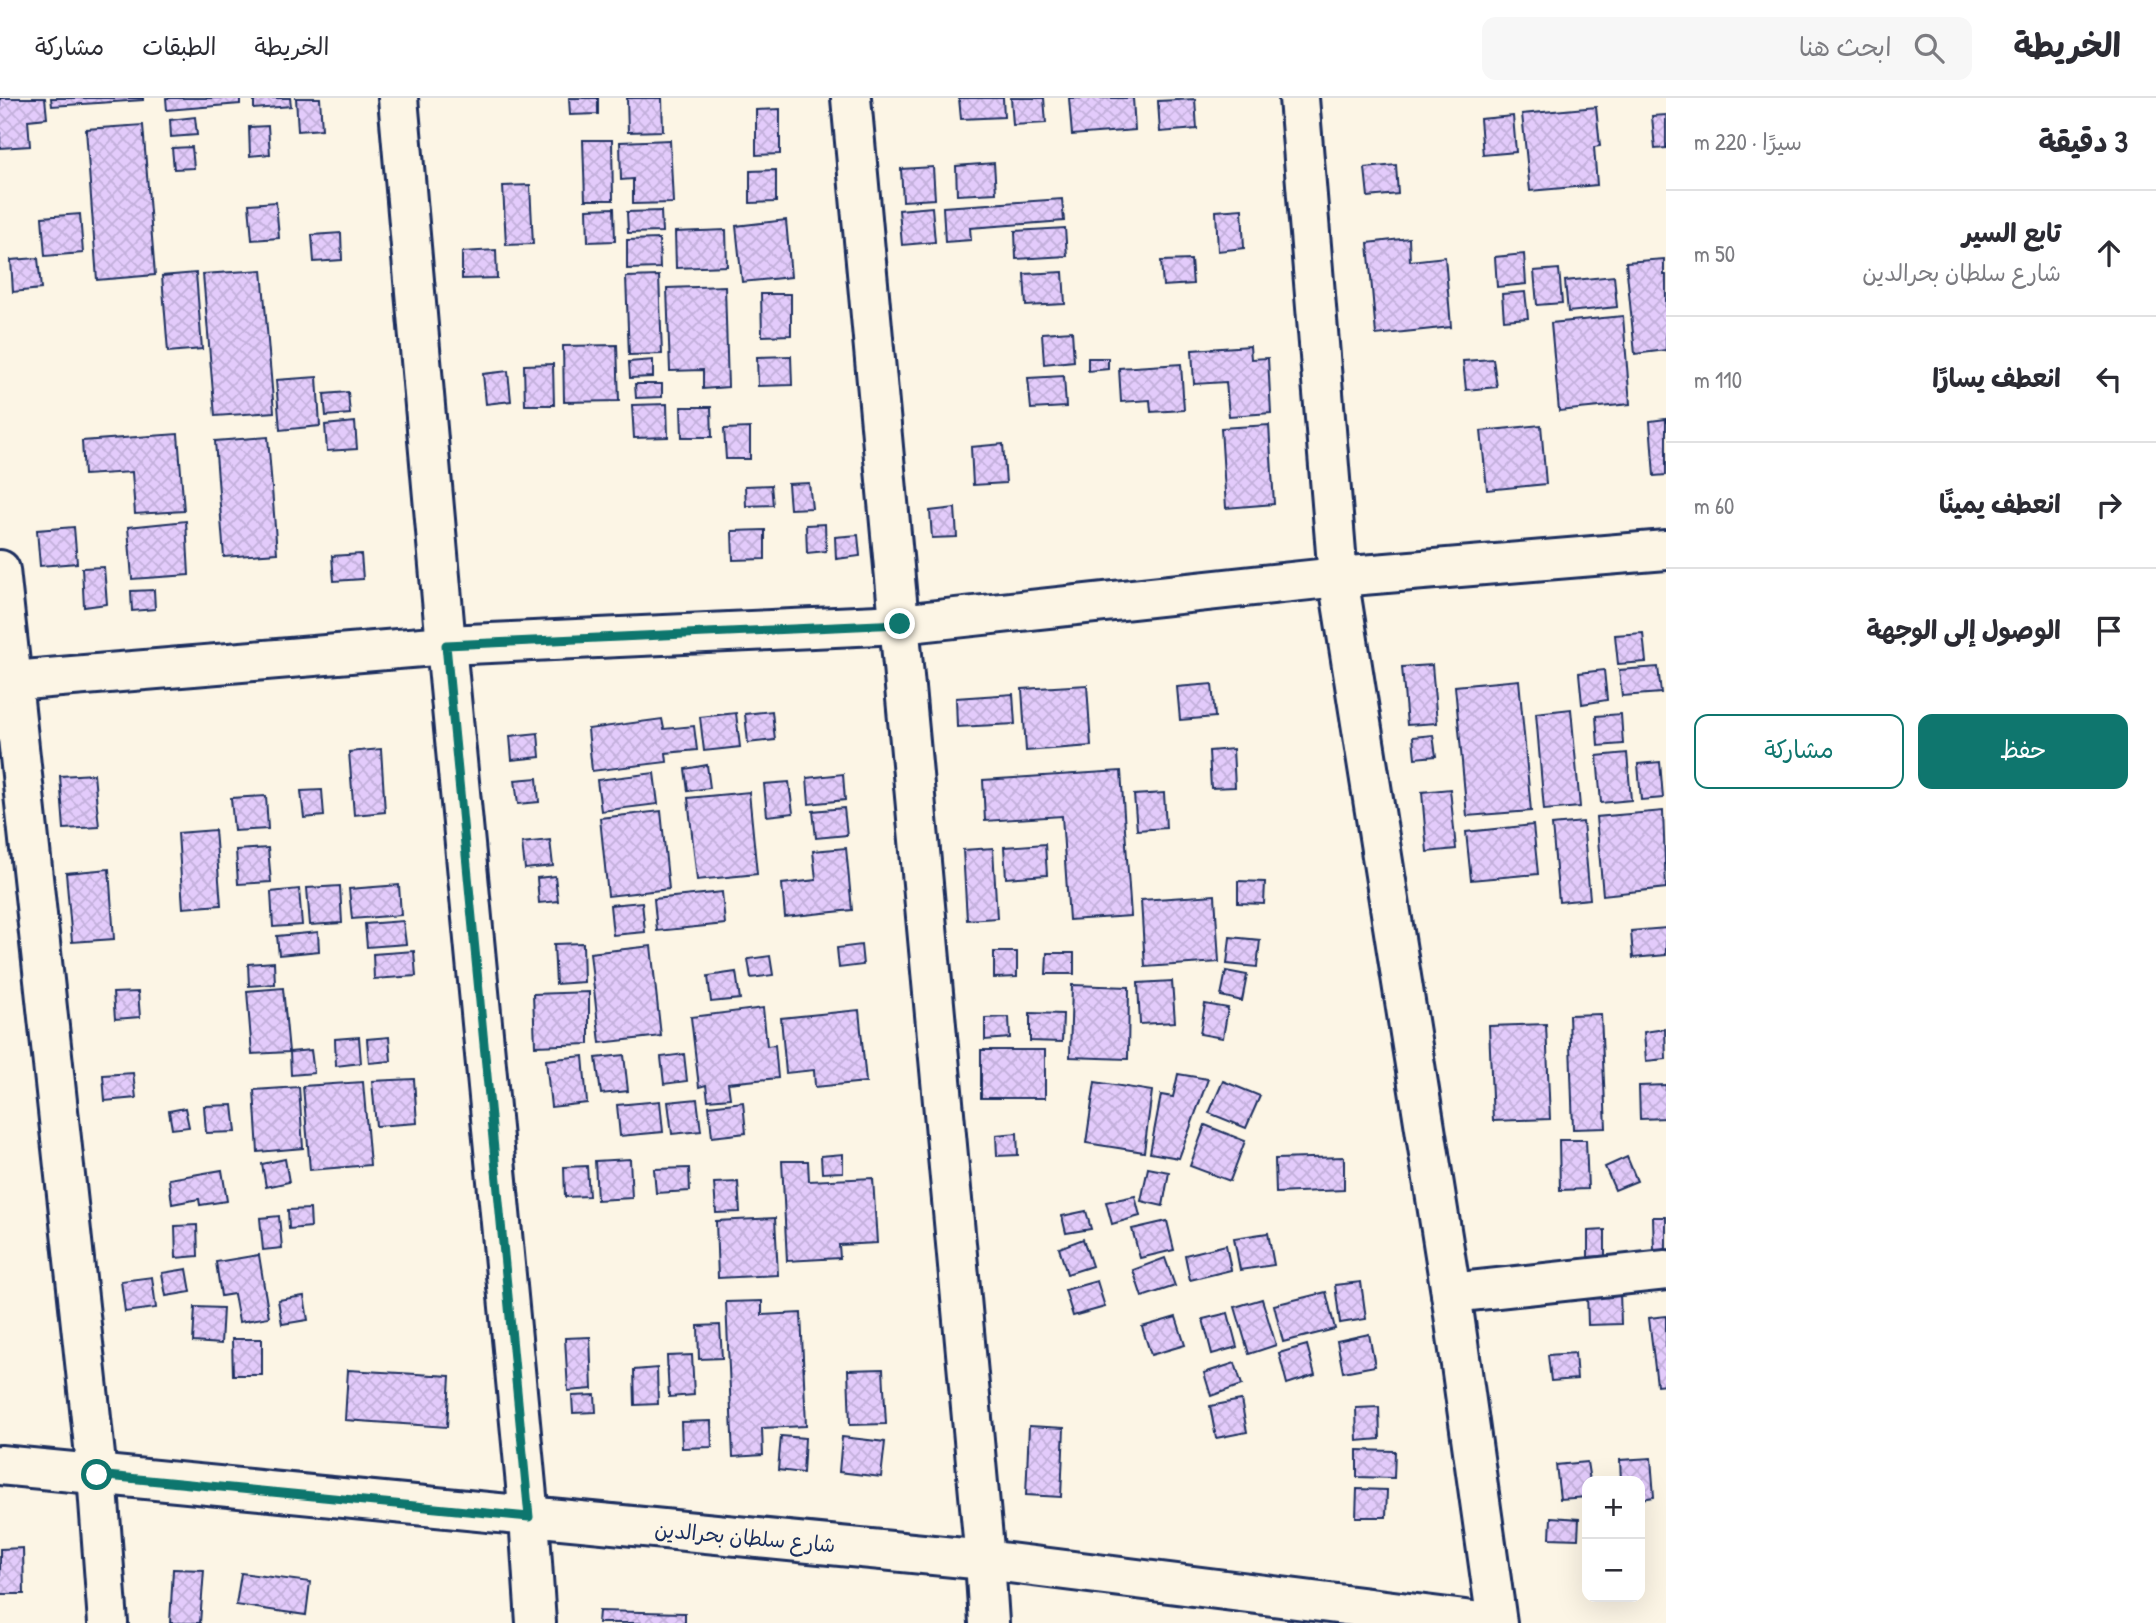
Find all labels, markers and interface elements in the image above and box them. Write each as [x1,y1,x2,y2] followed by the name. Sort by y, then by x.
[1482,17,1972,80] search box
[2014,23,2121,67] text: الخريطة
[1799,29,1892,64] text: ابحث هنا
[1910,29,1948,67] icon: search
[35,30,104,62] text: مشاركة
[142,30,217,62] text: الطبقات
[255,30,329,62] text: الخريطة
[2038,121,2128,161] text: 3 دقيقة
[1694,126,1802,157] text: سيرًا · 220 m
[1962,215,2061,250] text: تابع السير
[2090,234,2128,272] icon: ahead
[1694,238,1735,269] text: 50 m
[1862,257,2061,288] text: شارع سلطان بحرالدين
[1932,360,2061,395] text: انعطف يسارًا
[2090,360,2128,398] icon: left
[1694,364,1742,395] text: 110 m
[1939,486,2061,521] text: انعطف يمينًا
[2090,486,2128,524] icon: right
[1694,490,1734,521] text: 60 m
[884,608,915,639] route end
[1866,612,2061,647] text: الوصول إلى الوجهة
[2090,612,2128,650] icon: arrive
[1694,714,1904,789] button: مشاركة
[1918,714,2128,789] button: حفظ
[81,1459,112,1490] route start
[1582,1476,1645,1602] map controls
[1582,1476,1645,1539] button: +
[653,1515,837,1560] street label: شارع سلطان بحرالدين
[1582,1539,1645,1602] button: −

